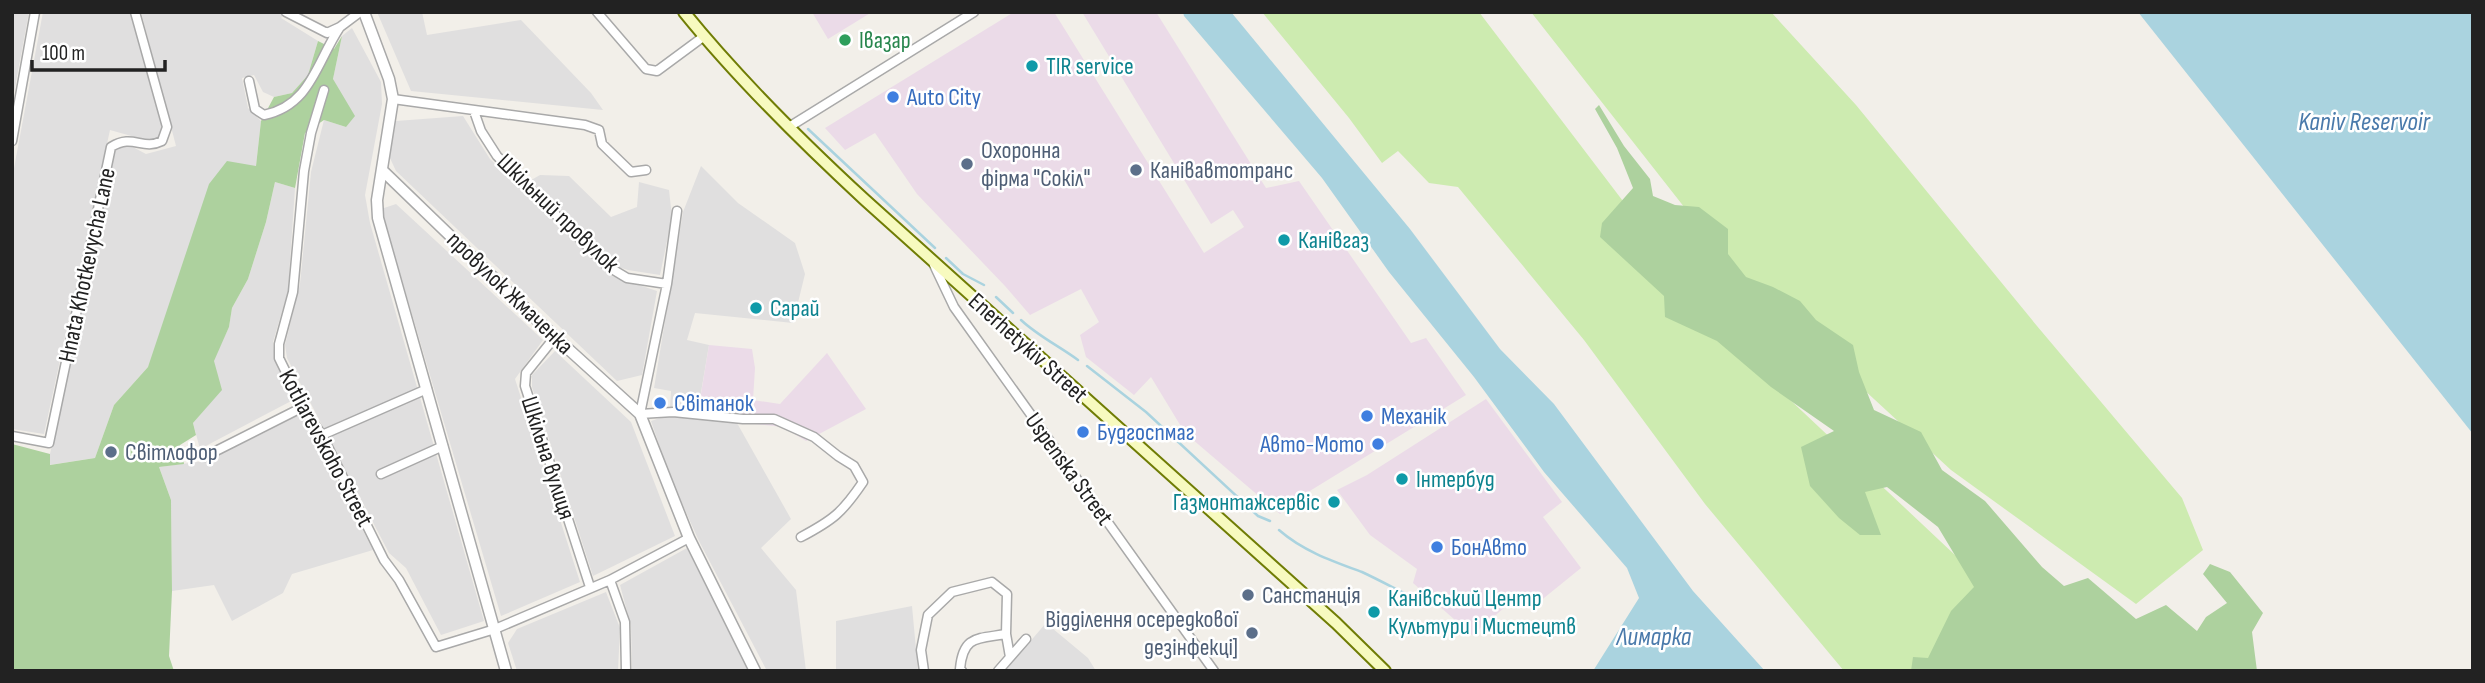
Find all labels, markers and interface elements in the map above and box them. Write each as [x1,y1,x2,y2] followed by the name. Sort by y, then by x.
[859,26,911,55] place label: Івазар
[32,28,164,72] scale bar
[837,32,853,48] marker: Івазар
[42,41,85,66] text: 100 m
[1046,52,1134,81] place label: TIR service
[1024,58,1040,74] marker: TIR service
[906,83,981,112] place label: Auto City
[885,89,901,105] marker: Auto City
[2298,107,2432,138] water label: Kaniv Reservoir
[981,136,1091,193] place label: Охоронна фірма "Сокіл"
[491,148,626,279] street label: Шкільний провулок
[959,156,975,172] marker: Охоронна фірма "Сокіл"
[1150,156,1293,185] place label: Канівавтотранс
[1128,162,1144,178] marker: Канівавтотранс
[52,165,122,365] street label: Hnata Khotkevycha Lane
[441,225,579,361] street label: провулок Жмаченка
[1298,226,1369,255] place label: Канівгаз
[1276,232,1292,248] marker: Канівгаз
[962,287,1094,409] street label: Enerhetykiv Street
[770,294,820,323] place label: Сарай
[748,300,764,316] marker: Сарай
[272,365,380,531] street label: Kotliarevskoho Street
[674,389,755,418] place label: Світанок
[514,393,582,523] street label: Шкільна вулиця
[652,395,668,411] marker: Світанок
[1381,402,1447,431] place label: Механік
[1019,407,1119,531] street label: Uspenska Street
[1359,408,1375,424] marker: Механік
[1097,418,1195,447] place label: Будгоспмаг
[1075,424,1091,440] marker: Будгоспмаг
[1259,430,1364,459] place label: Авто-Мото
[1370,436,1386,452] marker: Авто-Мото
[125,438,218,467] place label: Світлофор
[103,444,119,460] marker: Світлофор
[1416,465,1495,494] place label: Інтербуд
[1394,471,1410,487] marker: Інтербуд
[1173,488,1320,517] place label: Газмонтажсервіс
[1326,494,1342,510] marker: Газмонтажсервіс
[1451,533,1527,562] place label: БонАвто
[1429,539,1445,555] marker: БонАвто
[1262,581,1361,610] place label: Санстанція
[1388,584,1576,641] place label: Канівський Центр Культури і Мистецтв
[1240,587,1256,603] marker: Санстанція
[1366,604,1382,620] marker: Канівський Центр Культури і Мистецтв
[1045,605,1239,662] place label: Відділення осередкової дезінфекці]
[1616,622,1692,653] water label: Лимарка
[1244,625,1260,641] marker: Відділення осередкової дезінфекці]

